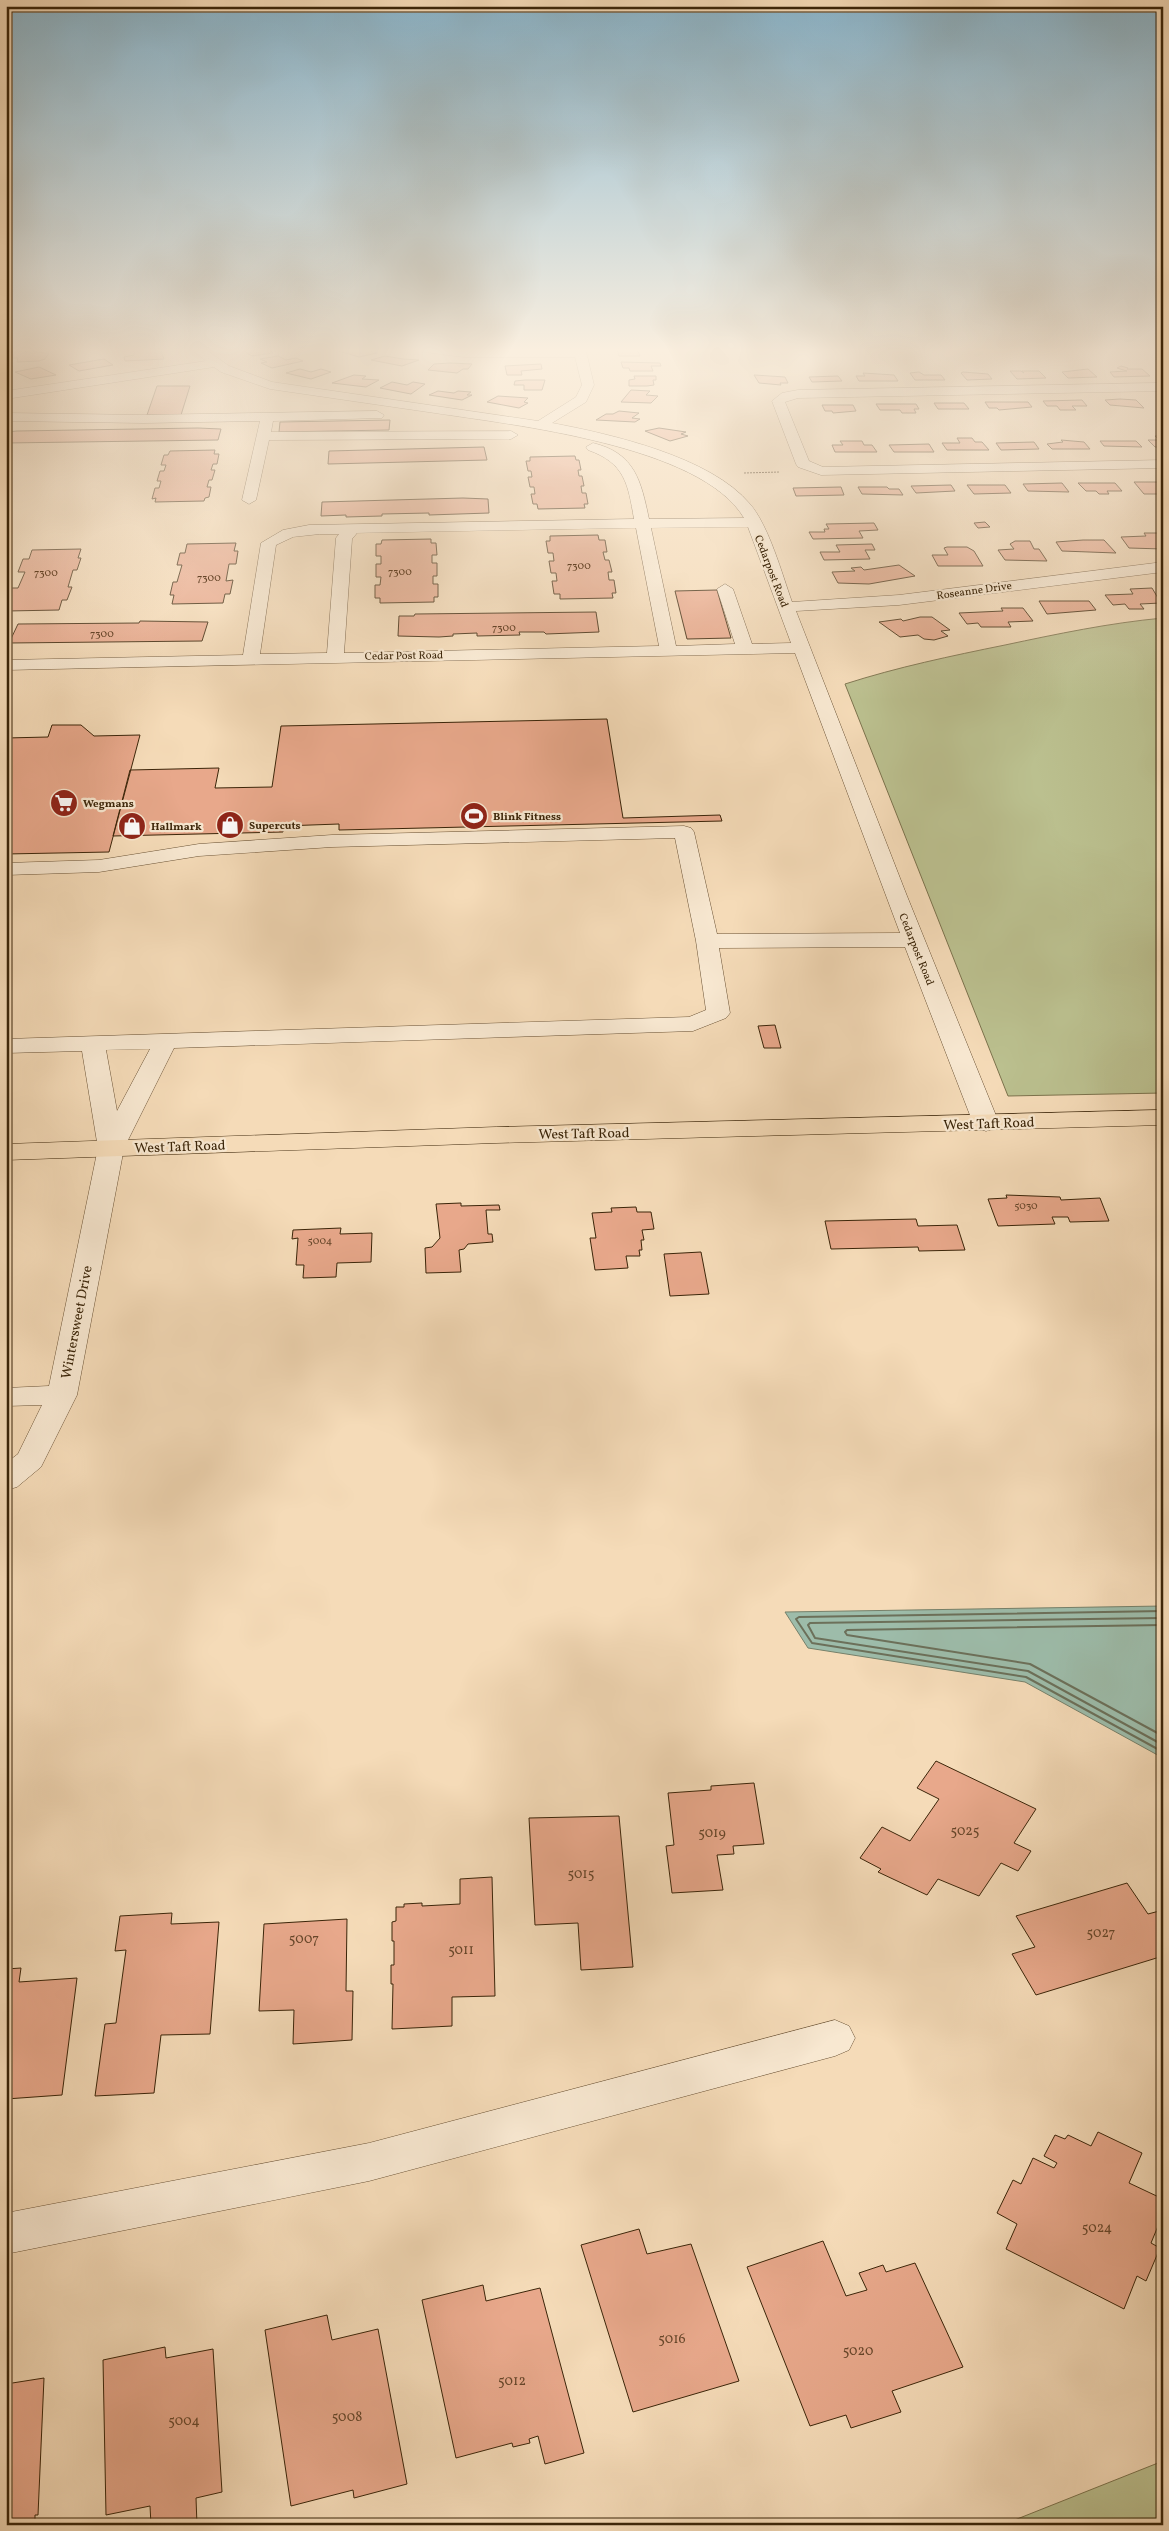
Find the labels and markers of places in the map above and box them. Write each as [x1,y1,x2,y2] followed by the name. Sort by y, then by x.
[49,788,79,818] supermarket icon: Wegmans
[83,797,134,812] place label: Wegmans
[459,801,489,831] sports icon: Blink Fitness
[215,810,245,840] shop icon: Supercuts
[493,810,561,825] place label: Blink Fitness
[117,811,147,841] shop icon: Hallmark
[249,819,301,834] place label: Supercuts
[151,820,202,835] place label: Hallmark

